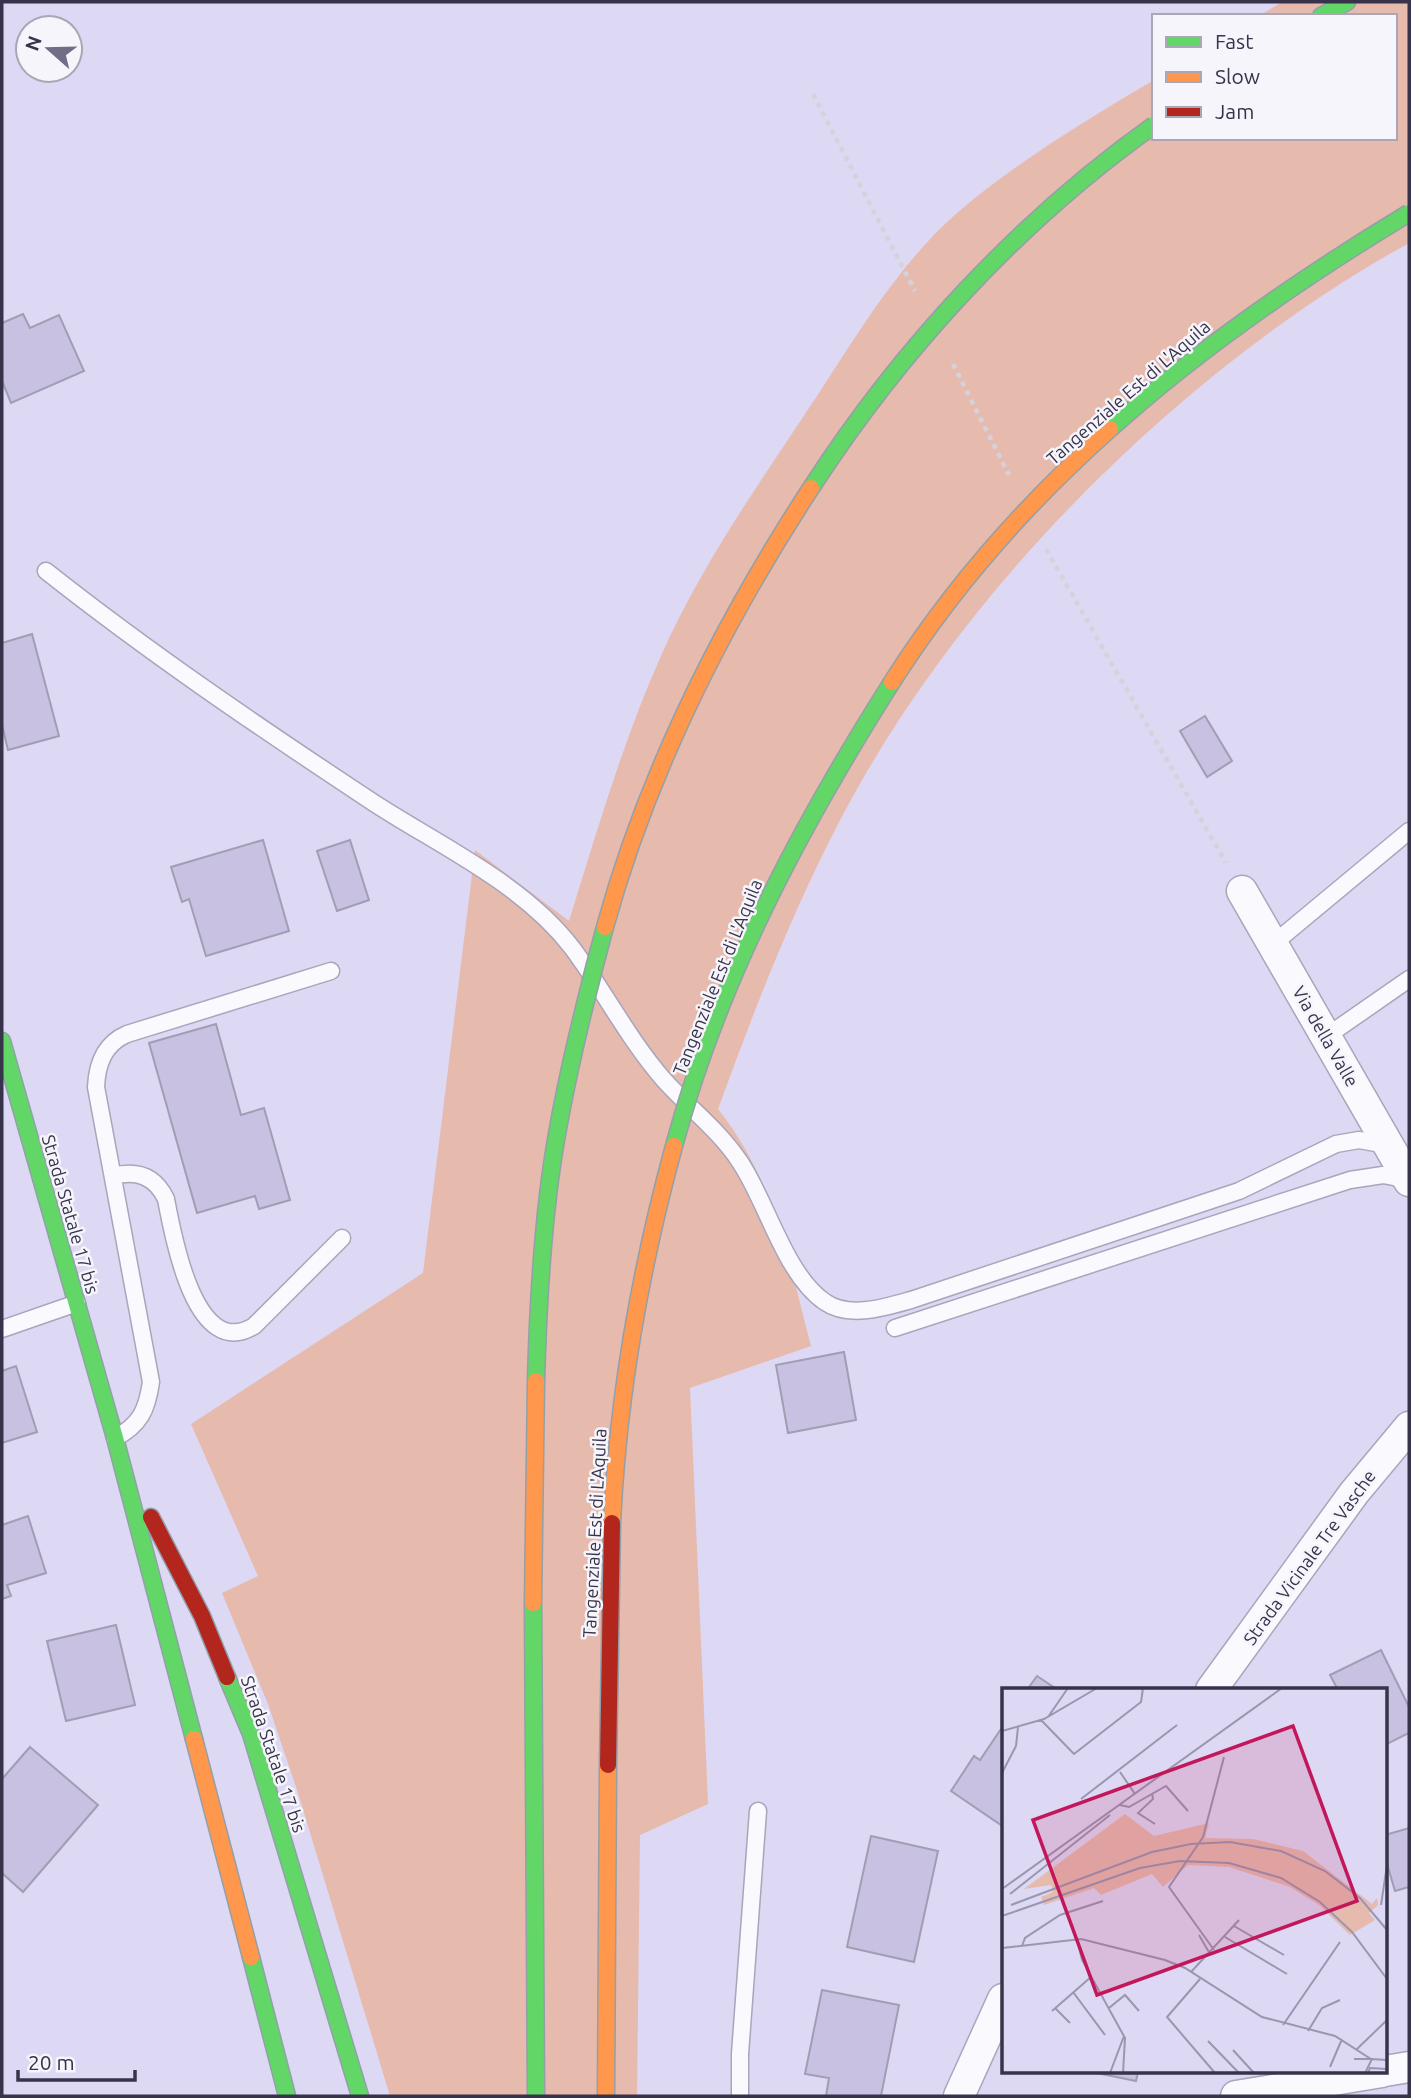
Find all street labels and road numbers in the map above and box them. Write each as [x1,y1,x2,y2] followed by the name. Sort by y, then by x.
[1042,316,1214,468] street label: Tangenziale Est di L'Aquila
[669,876,765,1078] street label: Tangenziale Est di L'Aquila
[1289,982,1363,1090] street label: Via della Valle
[39,1132,103,1296] street label: Strada Statale 17 bis
[579,1428,609,1638] street label: Tangenziale Est di L'Aquila
[1239,1466,1379,1648] street label: Strada Vicinale Tre Vasche
[238,1673,310,1835] street label: Strada Statale 17 bis

